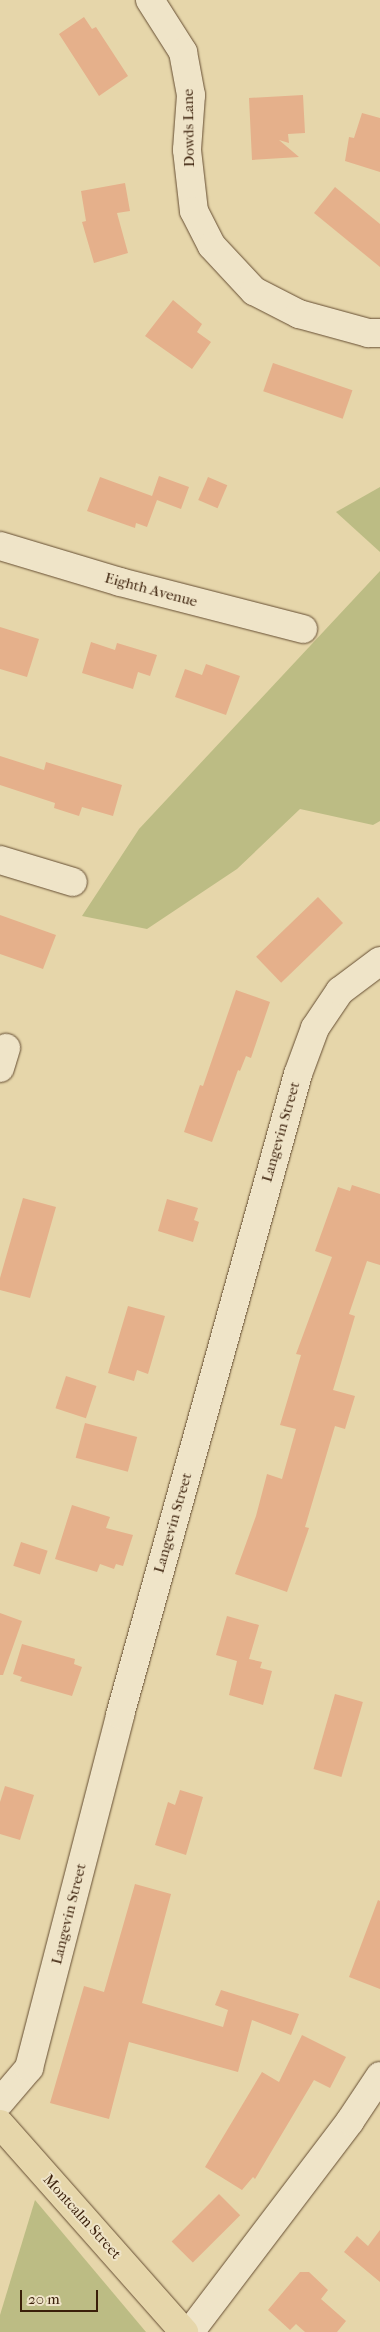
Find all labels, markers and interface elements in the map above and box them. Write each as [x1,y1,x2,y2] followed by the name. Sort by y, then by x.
[179,89,199,167] street label: Dowds Lane
[103,569,199,611] street label: Eighth Avenue
[258,1080,304,1184] street label: Langevin Street
[150,1471,196,1575] street label: Langevin Street
[48,1862,90,1966] street label: Langevin Street
[39,2171,125,2263] street label: Montcalm Street
[22,2280,100,2312] scale bar
[28,2290,60,2308] text: 20 m

